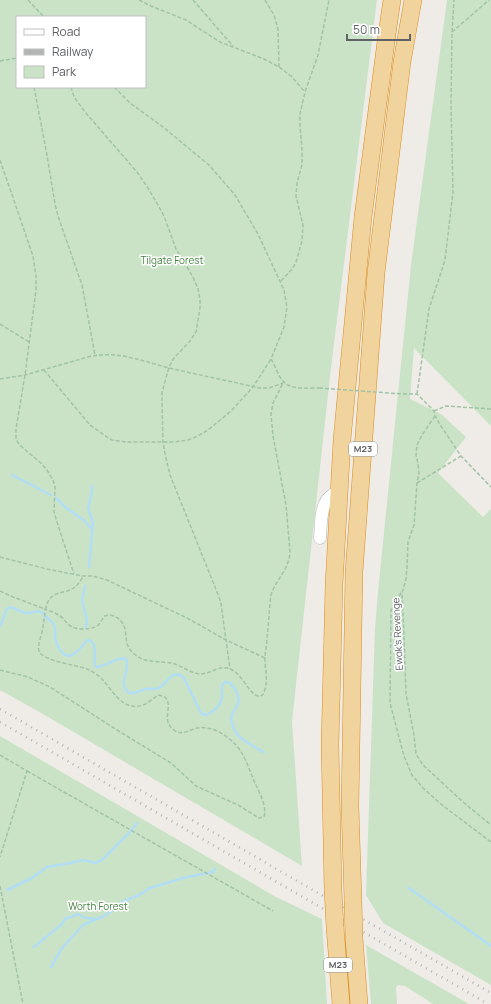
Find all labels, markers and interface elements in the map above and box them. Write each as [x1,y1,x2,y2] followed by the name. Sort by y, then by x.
[16,16,146,88] legend
[347,16,410,42] scale bar
[353,21,380,38] text: 50 m
[52,23,80,40] text: Road
[52,43,94,60] text: Railway
[52,63,77,80] text: Park
[140,253,204,267] park label: Tilgate Forest
[349,442,377,456] road number: M23
[388,597,406,671] street label: Ewok's Revenge
[68,899,128,913] park label: Worth Forest
[324,958,352,972] road number: M23

